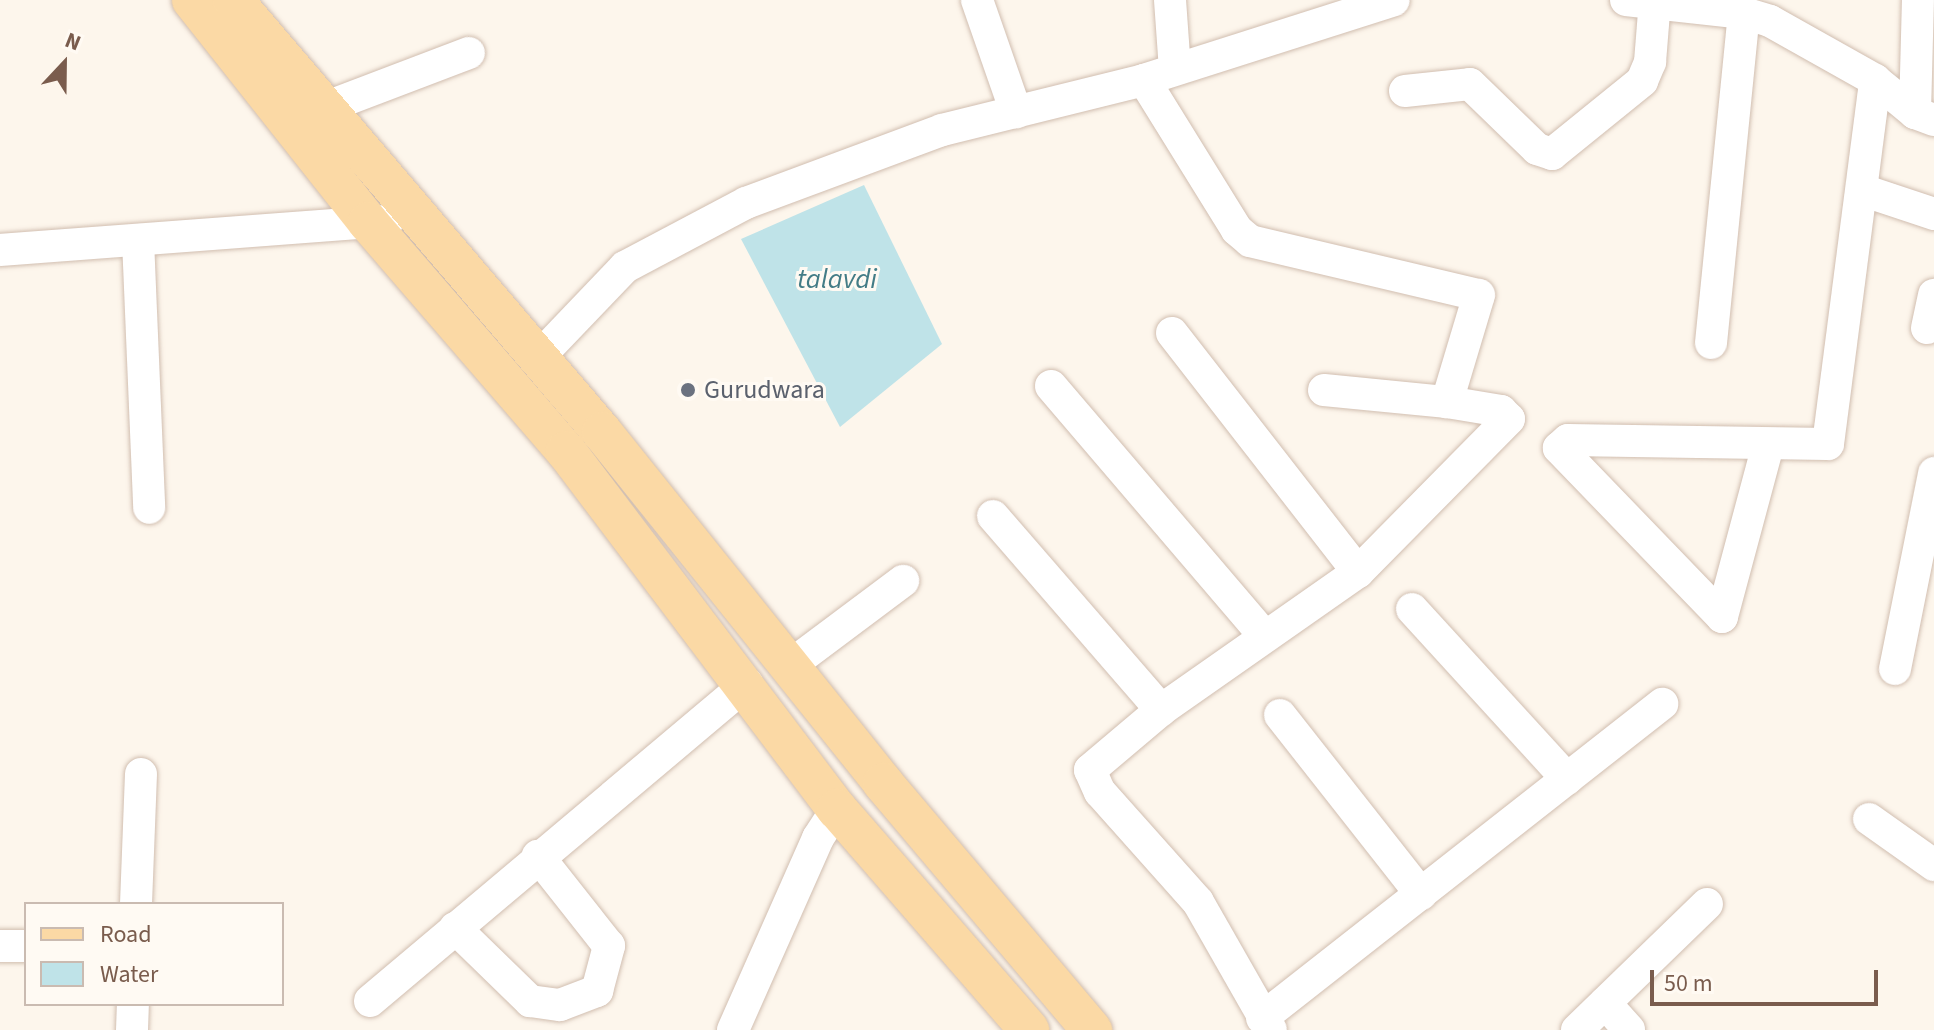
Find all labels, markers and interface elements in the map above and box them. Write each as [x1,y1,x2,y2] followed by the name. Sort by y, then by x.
[24,24,104,104] north arrow
[60,24,86,59] text: N
[797,262,877,296] water label: talavdi
[704,374,825,406] place label: Gurudwara
[679,381,697,399] marker: Gurudwara
[24,902,284,1006] legend
[100,917,152,952] text: Road
[1654,954,1882,1004] scale bar
[100,957,158,992] text: Water
[1664,966,1713,1001] text: 50 m

